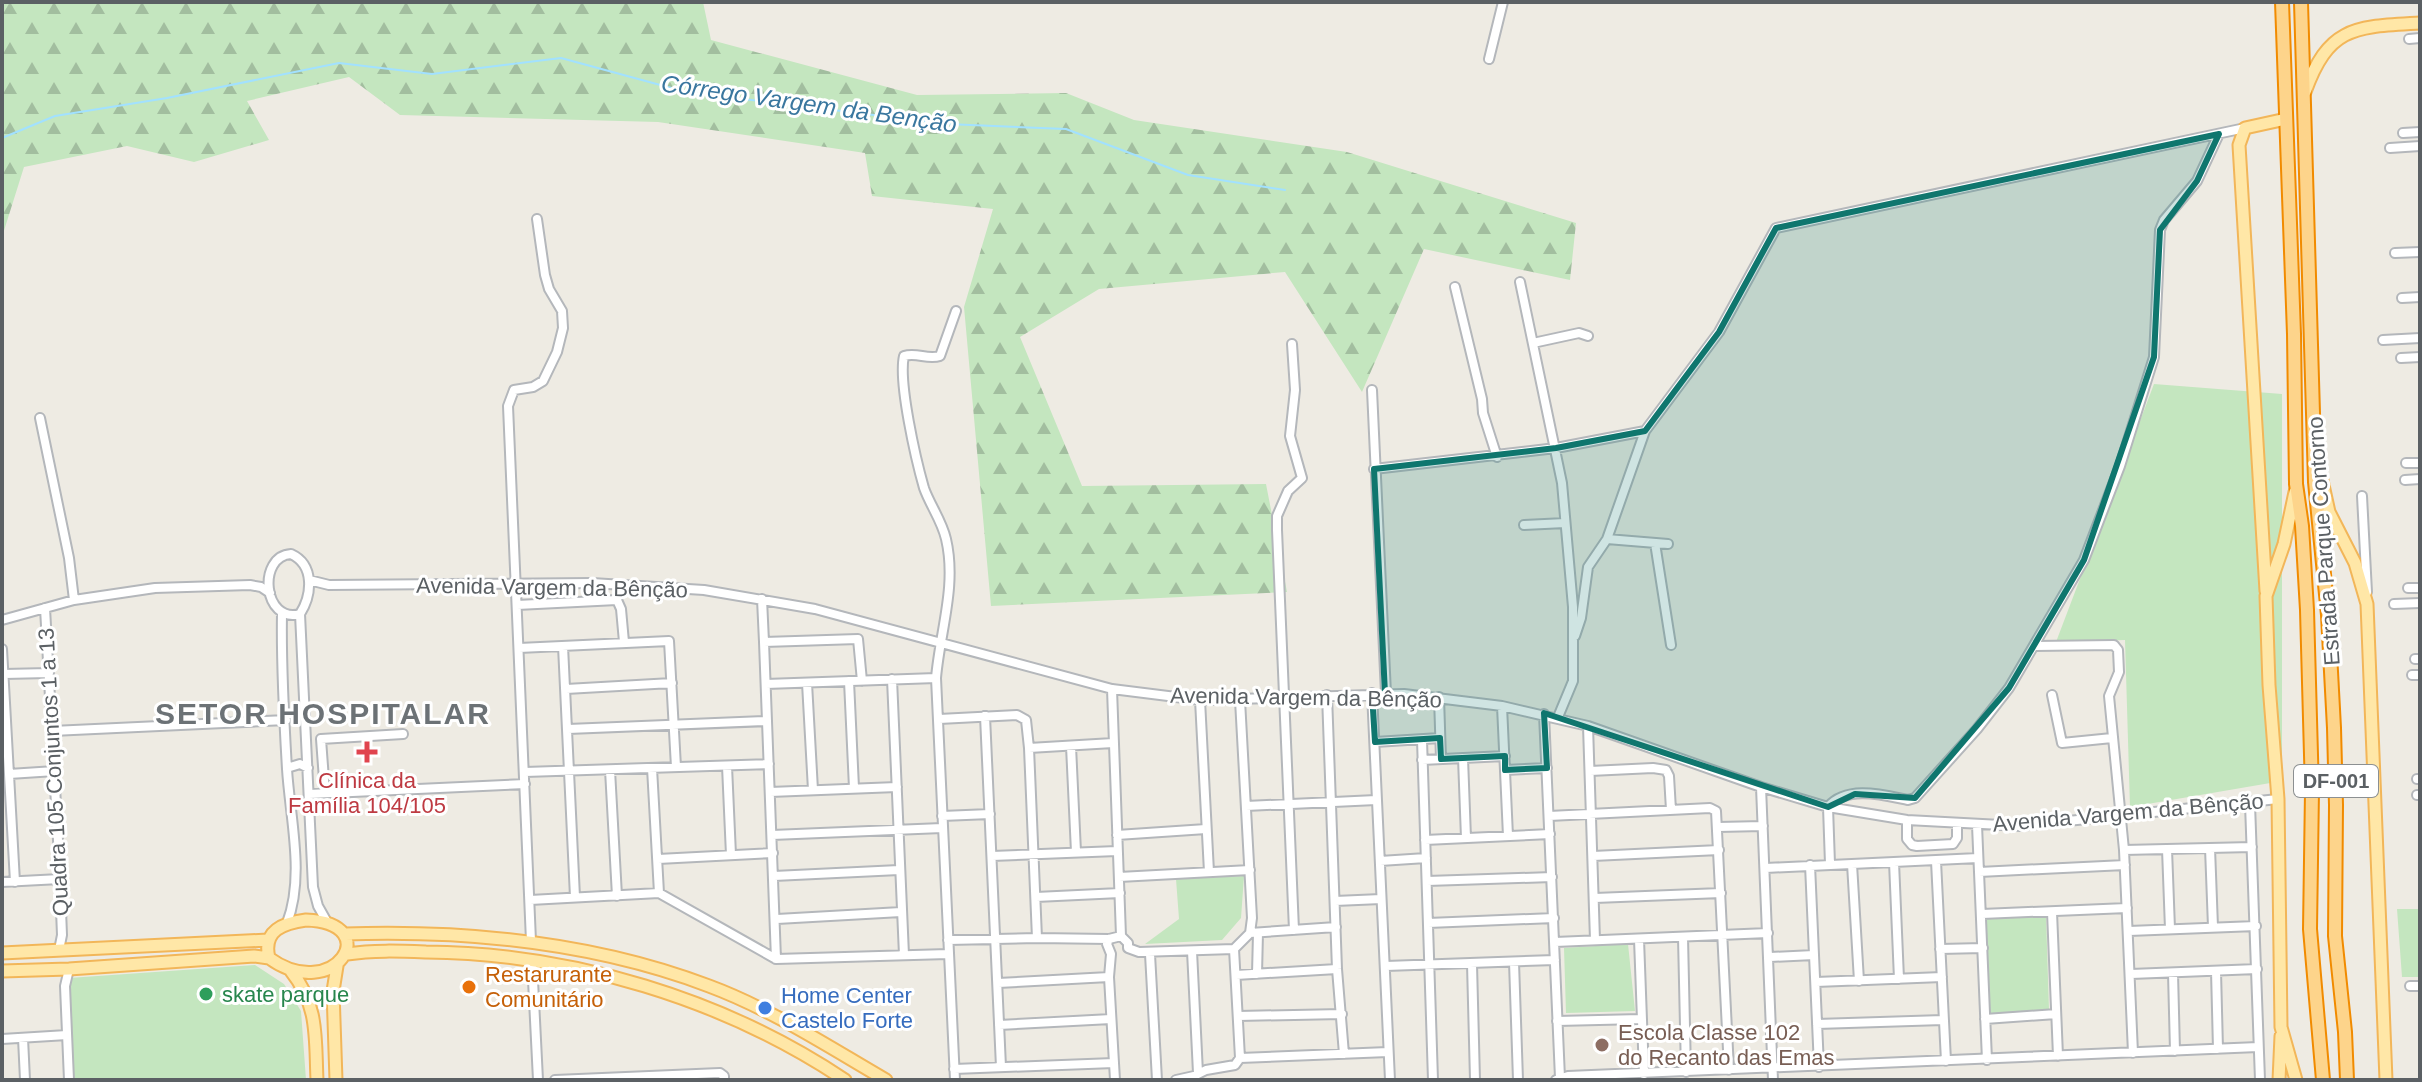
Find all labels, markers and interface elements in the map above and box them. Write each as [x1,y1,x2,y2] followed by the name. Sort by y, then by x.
[660,69,958,138] water label: Córrego Vargem da Benção
[2302,416,2345,666] street label: Estrada Parque Contorno
[416,573,688,602] street label: Avenida Vargem da Bênção
[33,627,74,917] street label: Quadra 105 Conjuntos 1 a 13
[1170,683,1442,712] street label: Avenida Vargem da Bênção
[155,697,491,730] district label: SETOR HOSPITALAR
[356,741,378,763] marker: Clínica da Família 104/105
[2294,765,2378,797] road number: DF-001
[288,768,446,818] place label: Clínica da Família 104/105
[1992,788,2265,837] street label: Avenida Vargem da Bênção
[485,962,612,1012] place label: Restarurante Comunitário
[460,978,478,996] marker: Restarurante Comunitário
[222,982,349,1007] place label: skate parque
[781,983,913,1033] place label: Home Center Castelo Forte
[197,985,215,1003] marker: skate parque
[756,999,774,1017] marker: Home Center Castelo Forte
[1618,1020,1834,1070] place label: Escola Classe 102 do Recanto das Emas
[1593,1036,1611,1054] marker: Escola Classe 102 do Recanto das Emas

